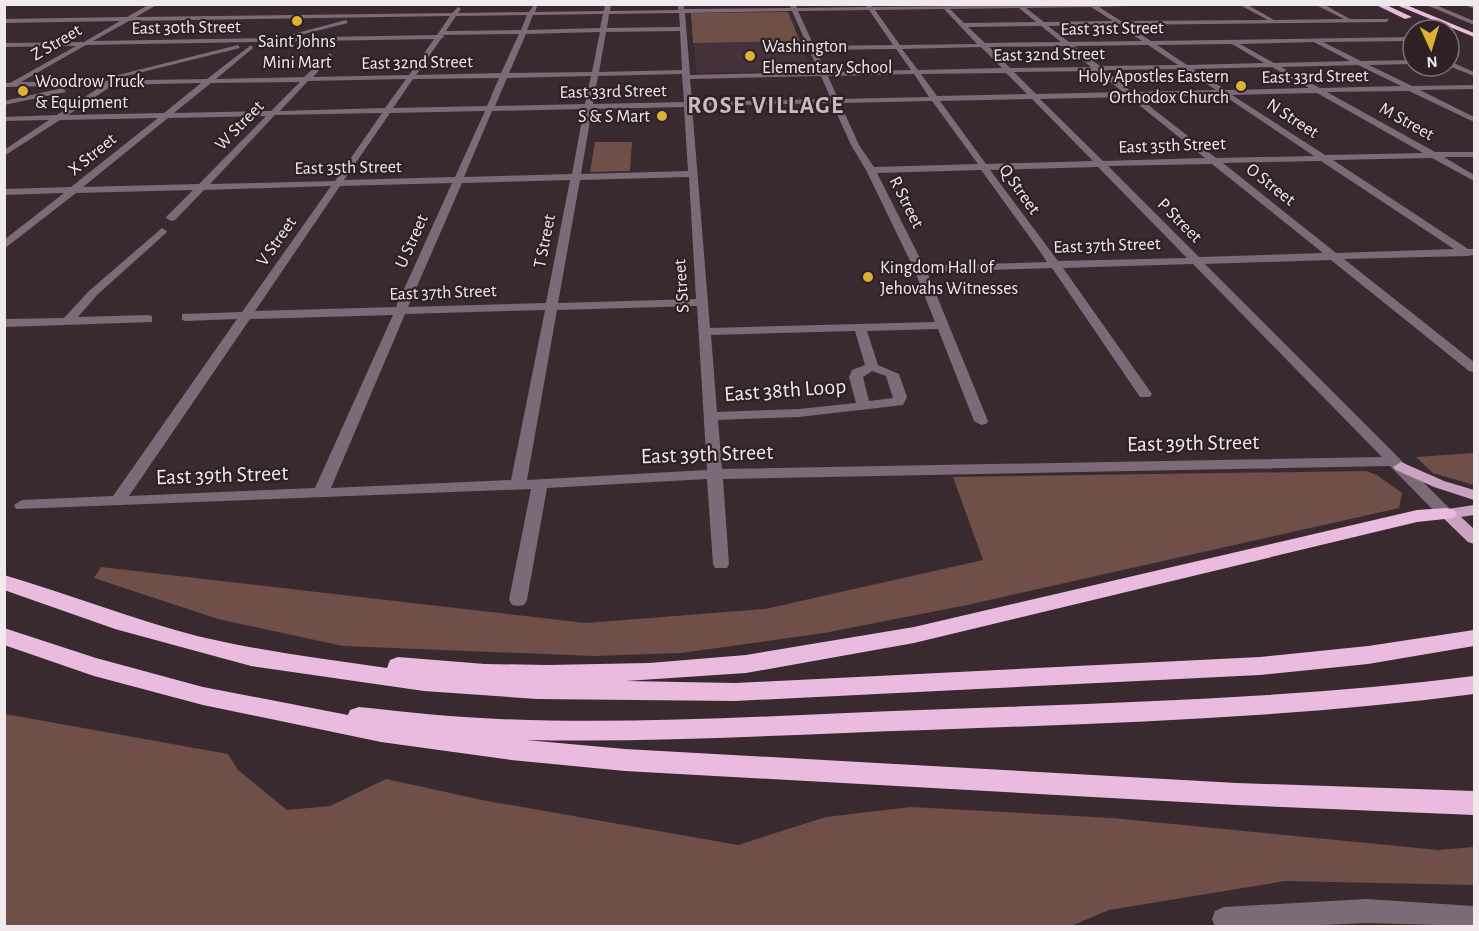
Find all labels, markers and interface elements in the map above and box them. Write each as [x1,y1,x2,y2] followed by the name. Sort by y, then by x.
[290,14,304,28] marker: Saint Johns Mini Mart
[131,18,241,38] street label: East 30th Street
[1401,18,1461,78] north arrow
[1060,19,1164,39] street label: East 31st Street
[28,21,85,64] street label: Z Street
[258,33,336,72] place label: Saint Johns Mini Mart
[762,38,893,77] place label: Washington Elementary School
[993,45,1105,65] street label: East 32nd Street
[743,49,757,63] marker: Washington Elementary School
[361,53,473,73] street label: East 32nd Street
[1426,54,1438,70] text: N
[1261,67,1369,87] street label: East 33rd Street
[1078,68,1229,107] place label: Holy Apostles Eastern Orthodox Church
[35,73,145,112] place label: Woodrow Truck & Equipment
[1234,79,1248,93] marker: Holy Apostles Eastern Orthodox Church
[559,82,667,102] street label: East 33rd Street
[16,84,30,98] marker: Woodrow Truck & Equipment
[687,94,845,118] district label: ROSE VILLAGE
[1263,96,1322,142] street label: N Street
[212,97,268,154] street label: W Street
[1376,100,1437,144] street label: M Street
[578,108,650,126] place label: S & S Mart
[655,109,669,123] marker: S & S Mart
[65,130,120,179] street label: X Street
[1118,135,1226,157] street label: East 35th Street
[294,158,402,178] street label: East 35th Street
[1242,160,1298,210] street label: O Street
[995,161,1043,218] street label: Q Street
[886,174,927,231] street label: R Street
[1154,195,1205,247] street label: P Street
[392,212,432,271] street label: U Street
[254,213,300,269] street label: V Street
[531,213,559,269] street label: T Street
[1053,235,1161,257] street label: East 37th Street
[671,258,693,313] street label: S Street
[880,259,1018,298] place label: Kingdom Hall of Jehovahs Witnesses
[861,270,875,284] marker: Kingdom Hall of Jehovahs Witnesses
[389,282,497,304] street label: East 37th Street
[723,375,847,405] street label: East 38th Loop
[1127,431,1259,455] street label: East 39th Street
[640,441,774,467] street label: East 39th Street
[155,462,289,488] street label: East 39th Street

